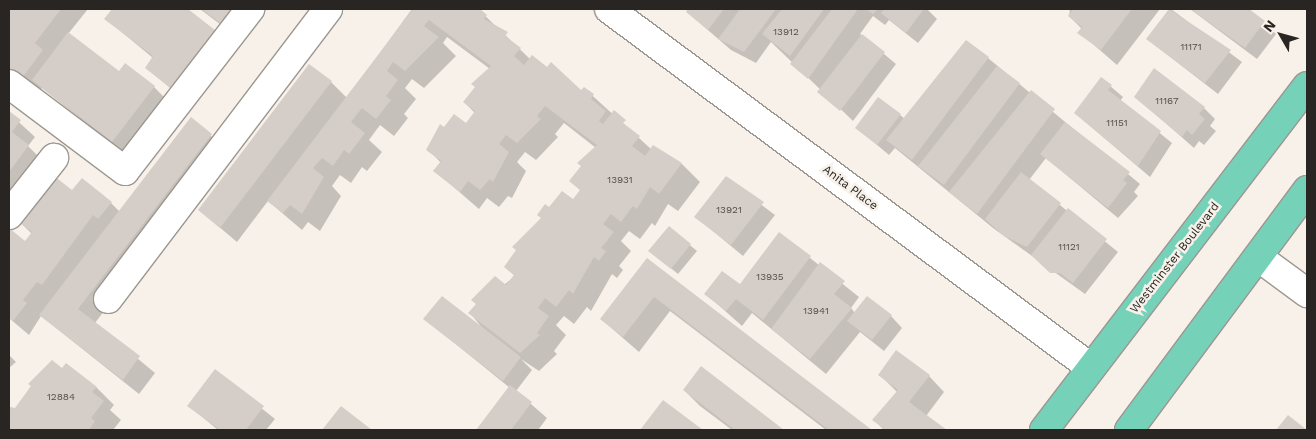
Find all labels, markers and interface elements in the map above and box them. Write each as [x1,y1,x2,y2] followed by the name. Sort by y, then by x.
[1256,10,1306,60] north arrow
[1260,17,1279,35] text: N
[773,26,799,38] house number: 13912
[1180,41,1202,53] house number: 11171
[1155,95,1179,107] house number: 11167
[1106,117,1128,129] house number: 11151
[819,162,881,214] street label: Anita Place
[607,174,633,186] house number: 13931
[1127,200,1223,316] street label: Westminster Boulevard
[716,204,742,216] house number: 13921
[1058,241,1080,253] house number: 11121
[756,271,784,283] house number: 13935
[803,305,829,317] house number: 13941
[47,391,75,403] house number: 12884

